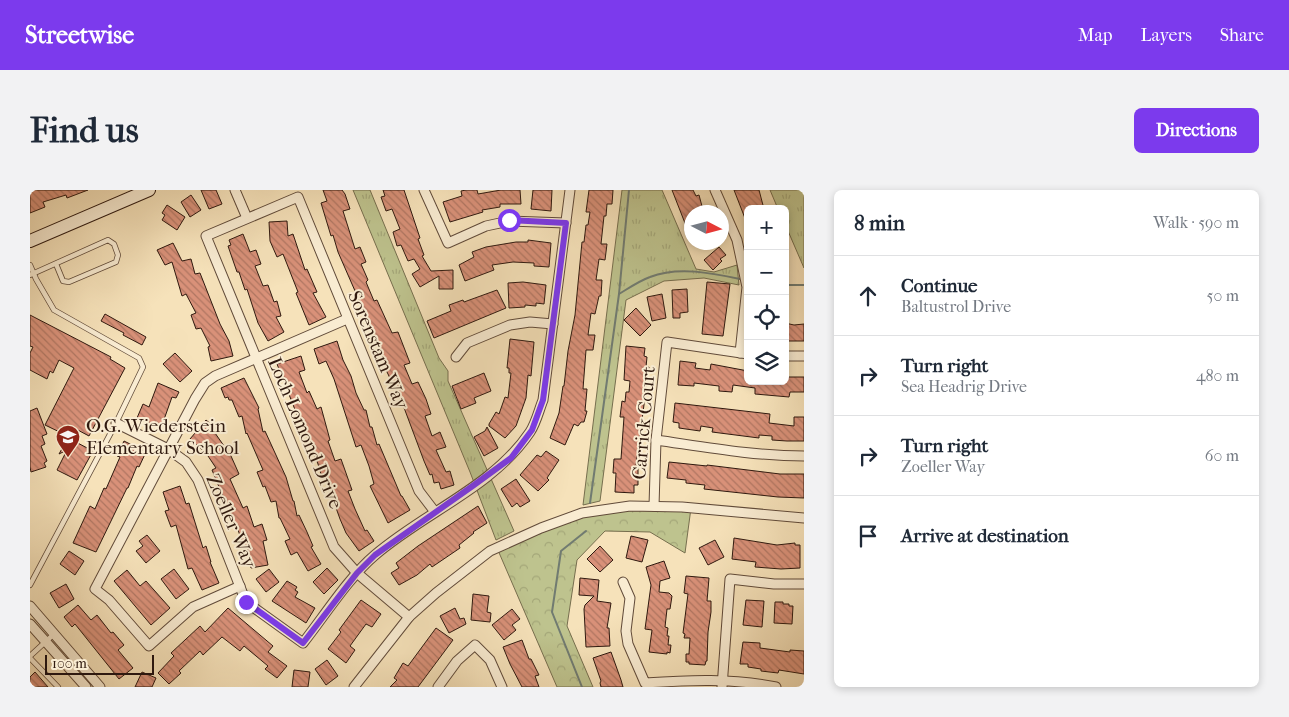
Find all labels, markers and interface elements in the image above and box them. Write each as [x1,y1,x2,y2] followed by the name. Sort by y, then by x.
[25,21,134,49] text: Streetwise
[1078,25,1112,46] text: Map
[1140,25,1192,46] text: Layers
[1220,25,1264,46] text: Share
[1134,108,1259,153] button: Directions
[30,110,139,151] text: Find us
[684,205,729,250] north arrow
[744,205,789,385] map controls
[744,205,789,250] button: +
[498,209,521,232] route start
[854,211,905,235] text: 8 min
[1153,213,1239,232] text: Walk · 590 m
[744,250,789,295] button: −
[901,275,977,297] text: Continue
[854,282,882,310] icon: ahead
[1207,286,1239,305] text: 50 m
[343,288,413,413] street label: Sorenstam Way
[744,295,789,340] button: locate
[901,297,1011,316] text: Baltustrol Drive
[744,340,789,385] button: layers
[263,354,347,512] street label: Loch Lomond Drive
[901,355,988,377] text: Turn right
[854,362,882,390] icon: right
[628,365,660,480] street label: Carrick Court
[1196,366,1239,385] text: 480 m
[901,377,1027,396] text: Sea Headrig Drive
[86,415,239,459] place label: O.G. Wiederstein Elementary School
[55,424,81,458] school or university icon: O.G. Wiederstein Elementary School
[901,435,988,457] text: Turn right
[854,442,882,470] icon: right
[1205,446,1239,465] text: 60 m
[901,457,985,476] text: Zoeller Way
[201,471,261,572] street label: Zoeller Way
[854,522,882,550] icon: arrive
[901,525,1069,547] text: Arrive at destination
[235,591,258,614] route end
[45,652,154,675] scale bar
[52,655,87,672] text: 100 m

